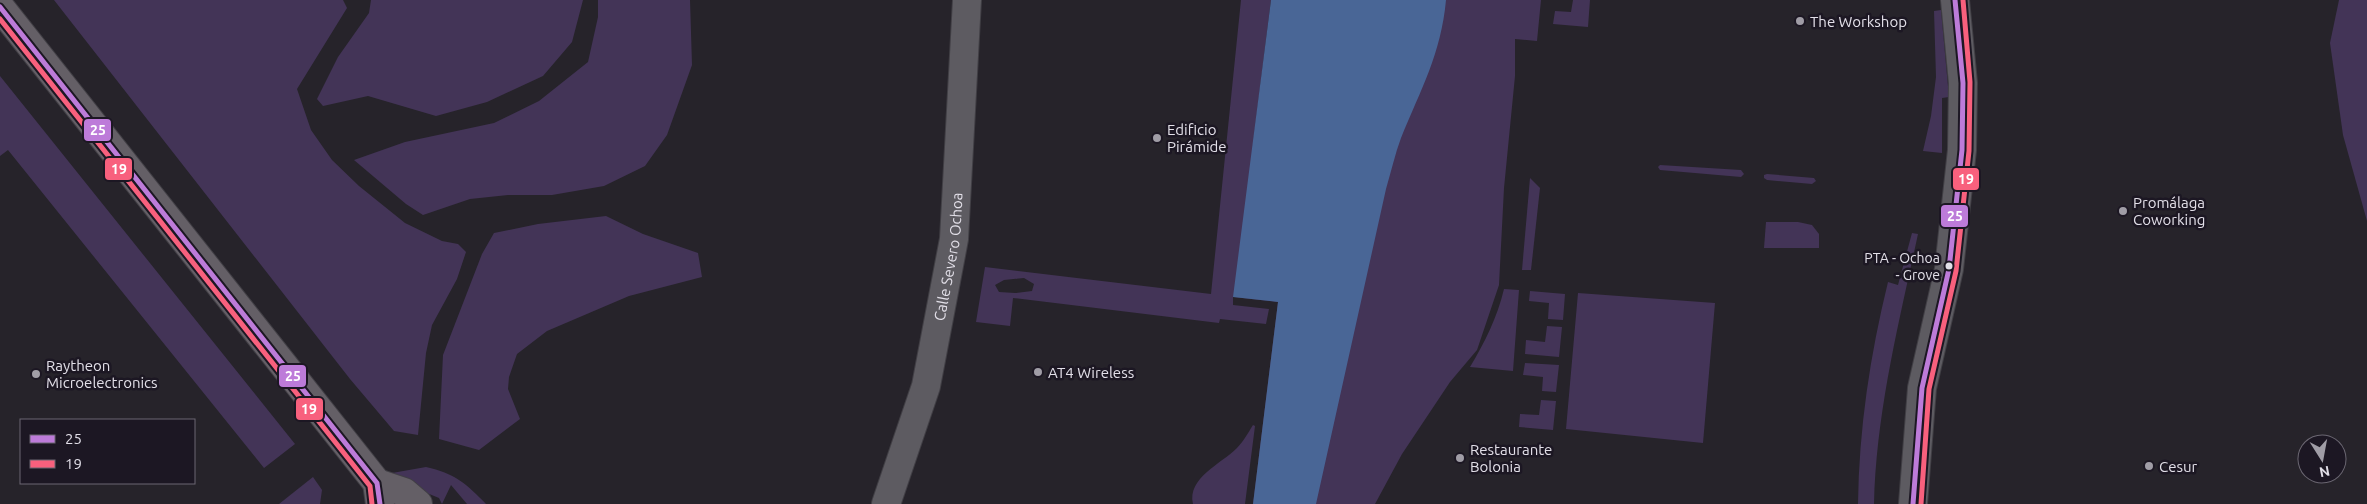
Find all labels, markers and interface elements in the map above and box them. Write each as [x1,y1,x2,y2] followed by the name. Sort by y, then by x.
[1810,13,1907,30] place label: The Workshop
[1794,15,1806,27] marker: The Workshop
[83,118,112,142] line badge: 25
[1167,121,1227,155] place label: Edificio Pirámide
[90,122,106,138] text: 25
[1151,132,1163,144] marker: Edificio Pirámide
[104,157,133,181] line badge: 19
[111,161,127,177] text: 19
[1952,167,1980,191] line badge: 19
[1958,171,1974,187] text: 19
[930,192,965,322] street label: Calle Severo Ochoa
[2133,194,2205,228] place label: Promálaga Coworking
[1940,204,1969,228] line badge: 25
[2117,205,2129,217] marker: Promálaga Coworking
[1947,208,1963,224] text: 25
[1864,250,1940,283] place label: PTA - Ochoa - Grove
[1944,261,1954,271] marker: PTA - Ochoa - Grove
[46,357,158,391] place label: Raytheon Microelectronics
[278,364,307,388] line badge: 25
[1048,364,1134,381] place label: AT4 Wireless
[1032,366,1044,378] marker: AT4 Wireless
[30,368,42,380] marker: Raytheon Microelectronics
[285,368,301,384] text: 25
[295,397,324,421] line badge: 19
[301,401,317,417] text: 19
[20,419,195,484] legend
[65,430,82,447] text: 25
[2297,434,2347,484] north arrow
[1470,441,1552,475] place label: Restaurante Bolonia
[1454,452,1466,464] marker: Restaurante Bolonia
[65,455,82,472] text: 19
[2159,458,2198,475] place label: Cesur
[2143,460,2155,472] marker: Cesur
[2318,463,2331,481] text: N

